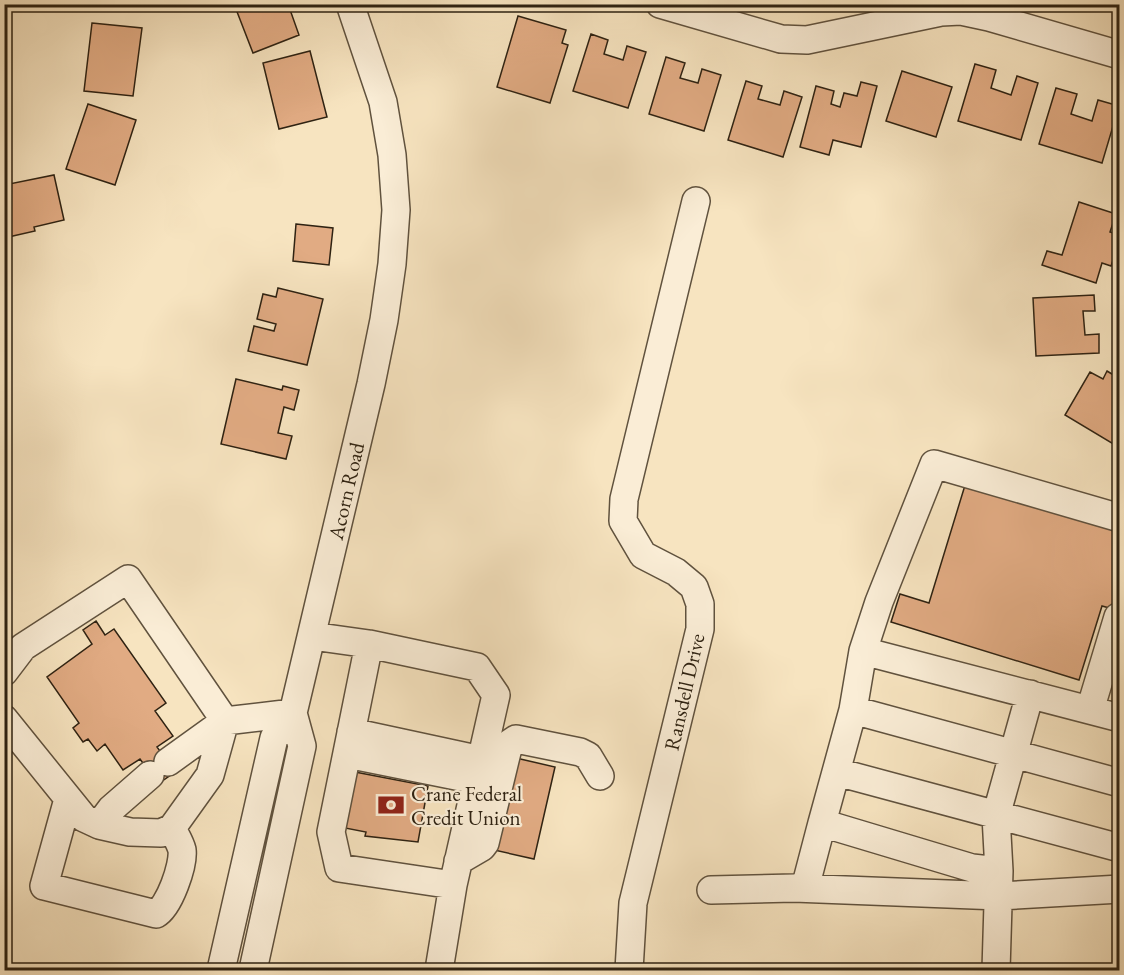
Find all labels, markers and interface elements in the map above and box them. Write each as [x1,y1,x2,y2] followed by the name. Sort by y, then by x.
[321,439,370,543] street label: Acorn Road
[657,631,711,753] street label: Ransdell Drive
[411,780,522,831] place label: Crane Federal Credit Union
[376,790,406,820] bank icon: Crane Federal Credit Union

